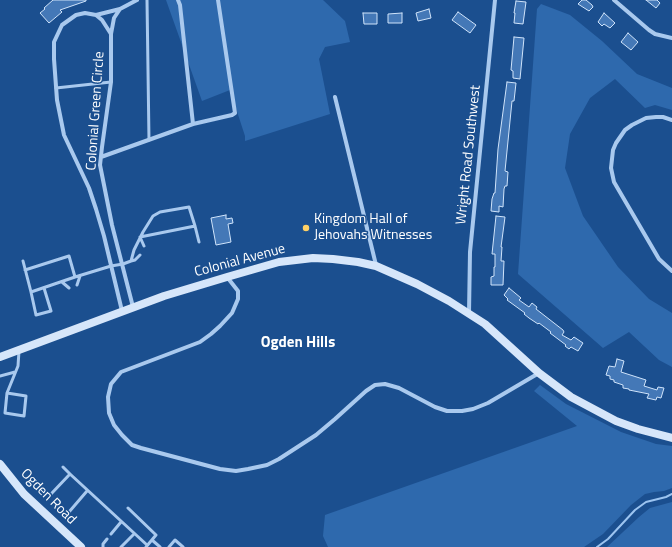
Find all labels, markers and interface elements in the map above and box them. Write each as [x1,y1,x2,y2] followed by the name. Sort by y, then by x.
[83,51,109,171] street label: Colonial Green Circle
[453,84,485,226] street label: Wright Road Southwest
[314,212,432,244] place label: Kingdom Hall of Jehovahs Witnesses
[301,223,311,233] marker: Kingdom Hall of Jehovahs Witnesses
[193,241,287,281] street label: Colonial Avenue
[261,334,335,352] district label: Ogden Hills
[17,466,79,528] street label: Ogden Road

